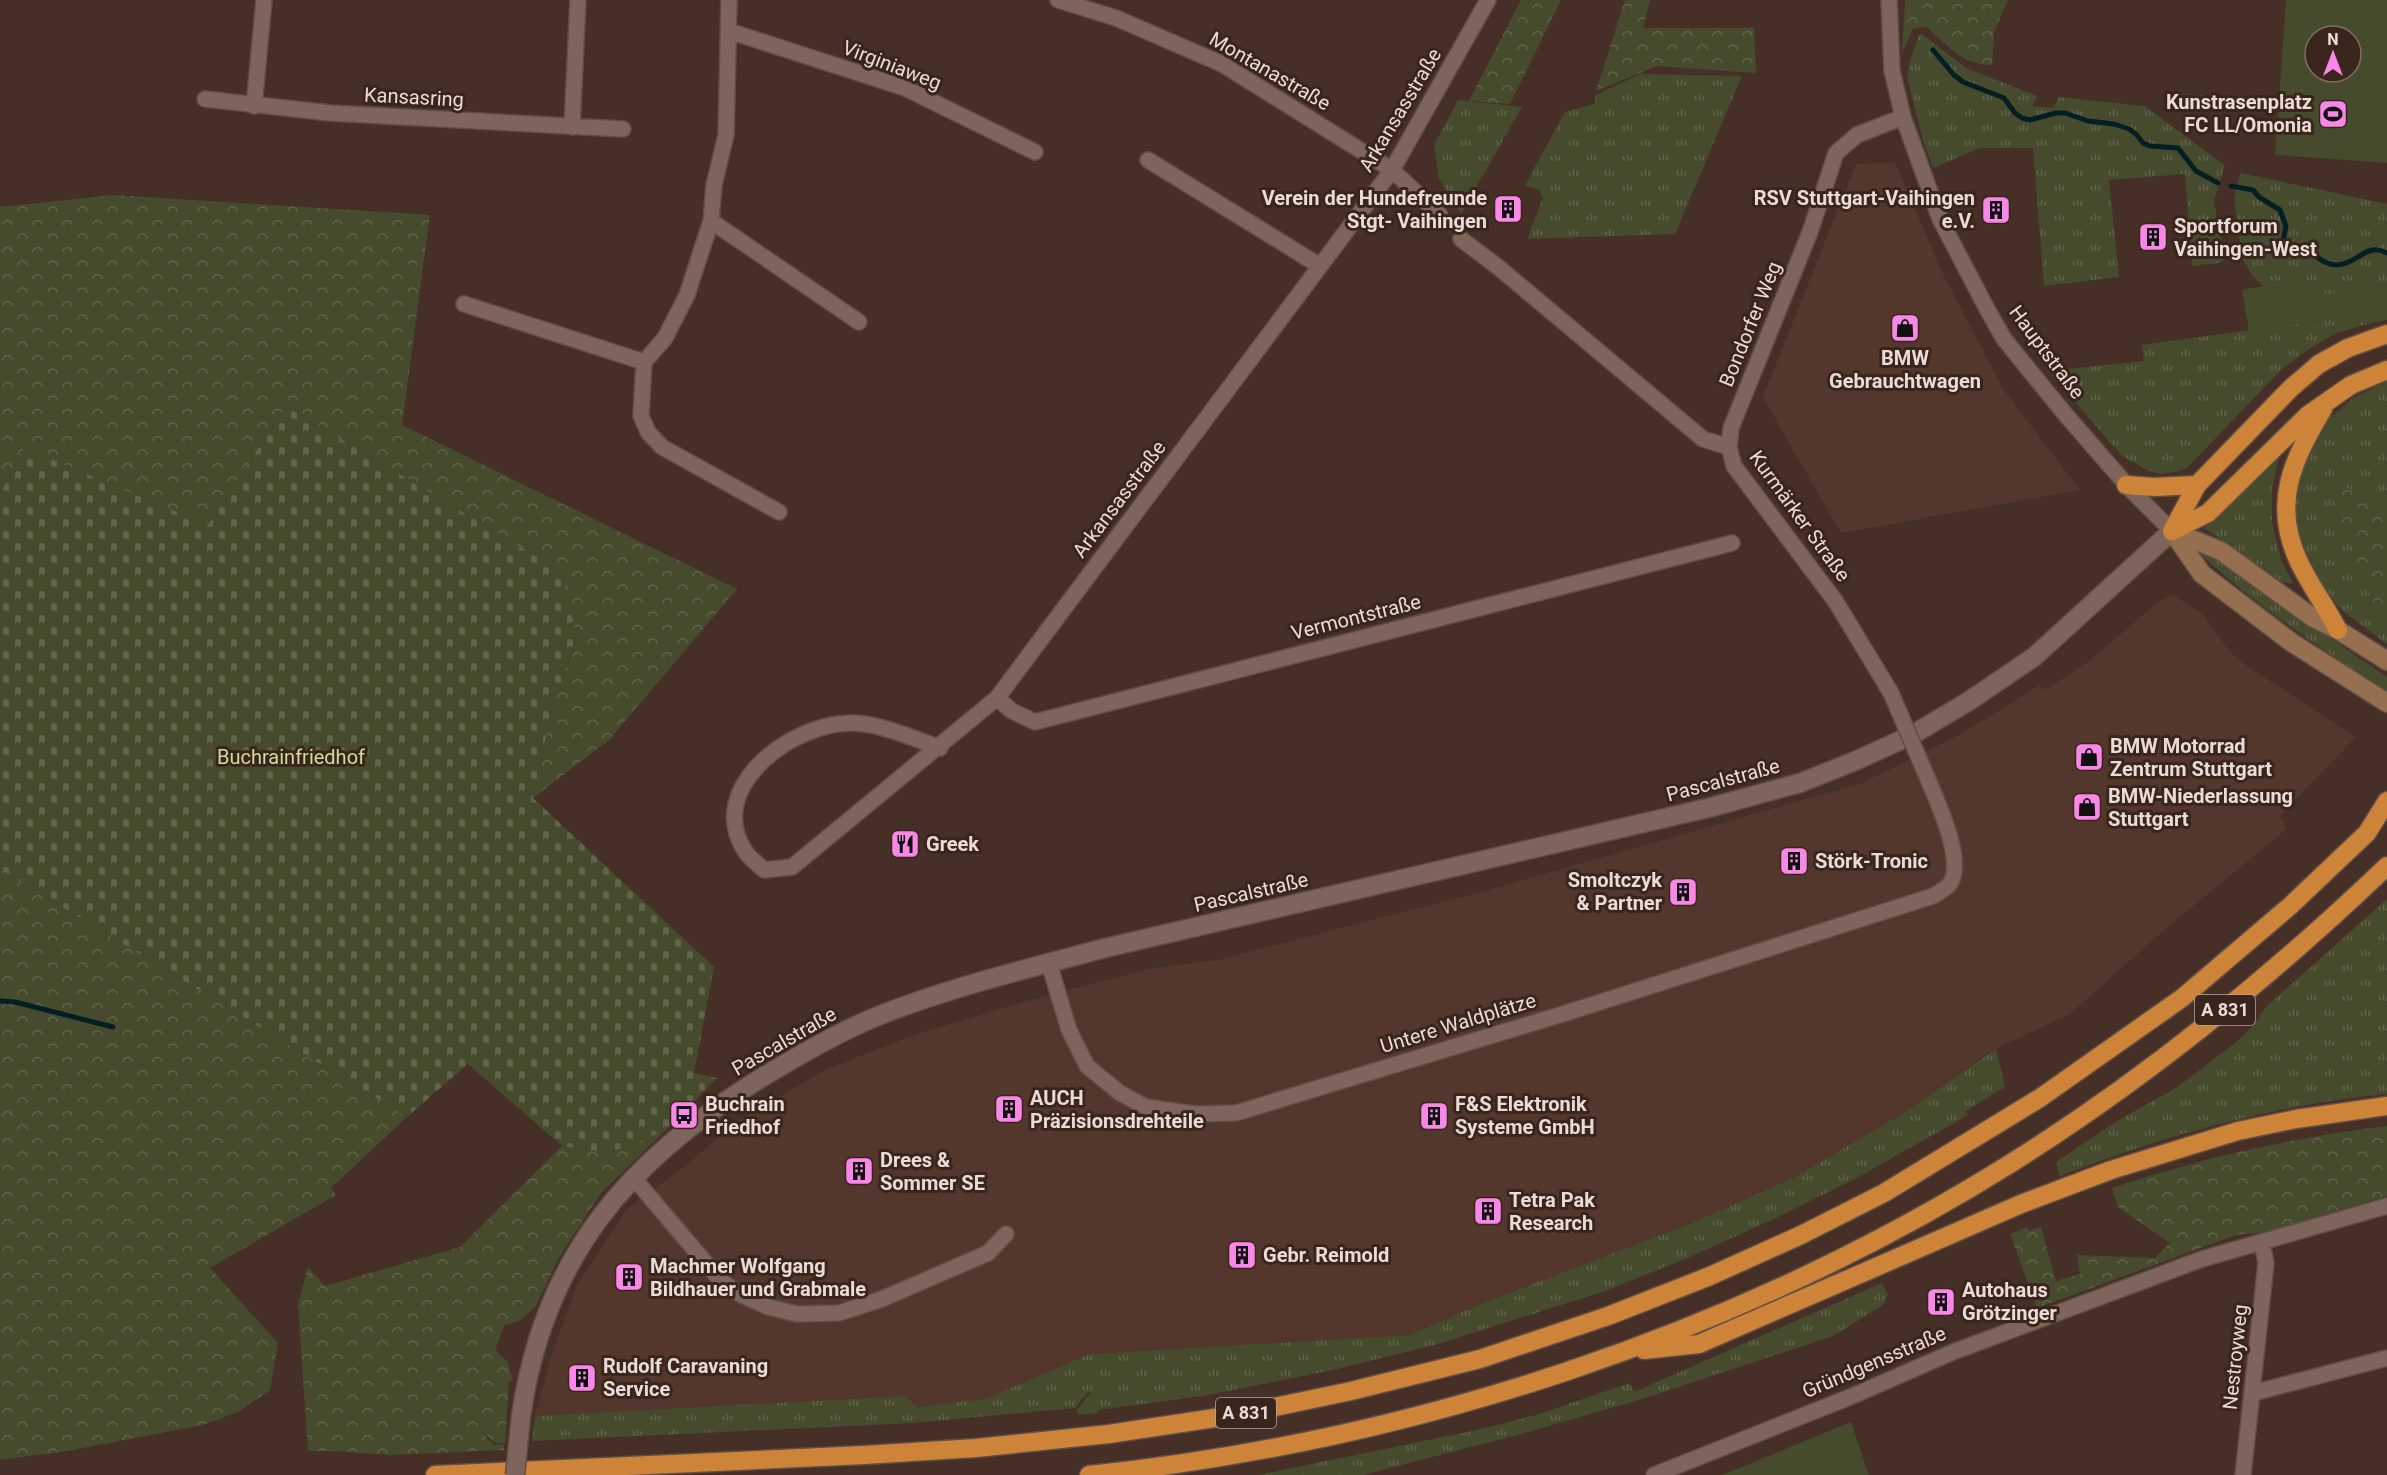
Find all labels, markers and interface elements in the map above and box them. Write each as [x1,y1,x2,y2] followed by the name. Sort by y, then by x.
[2303,24,2363,84] north arrow
[1205,27,1335,115] street label: Montanastraße
[2327,30,2339,49] text: N
[839,35,945,95] street label: Virginiaweg
[1354,44,1446,176] street label: Arkansasstraße
[363,82,465,112] street label: Kansasring
[2166,90,2312,137] place label: Kunstrasenplatz FC LL/Omonia
[2317,98,2349,130] sports icon: Kunstrasenplatz FC LL/Omonia
[1262,186,1487,233] place label: Verein der Hundefreunde Stgt- Vaihingen
[1754,186,1975,233] place label: RSV Stuttgart-Vaihingen e.V.
[1492,193,1524,225] building icon: Verein der Hundefreunde Stgt- Vaihingen
[1980,194,2012,226] building icon: RSV Stuttgart-Vaihingen e.V.
[2174,214,2317,261] place label: Sportforum Vaihingen-West
[2137,221,2169,253] building icon: Sportforum Vaihingen-West
[1714,258,1786,390] street label: Bondorfer Weg
[2004,301,2090,403] street label: Hauptstraße
[1889,312,1921,344] shop icon: BMW Gebrauchtwagen
[1829,346,1981,393] place label: BMW Gebrauchtwagen
[1067,436,1171,562] street label: Arkansasstraße
[1745,446,1855,586] street label: Kurmärker Straße
[1289,589,1423,645] street label: Vermontstraße
[2110,734,2272,781] place label: BMW Motorrad Zentrum Stuttgart
[2073,741,2105,773] shop icon: BMW Motorrad Zentrum Stuttgart
[217,745,365,769] park label: Buchrainfriedhof
[1664,753,1782,807] street label: Pascalstraße
[2108,784,2293,831] place label: BMW-Niederlassung Stuttgart
[2071,791,2103,823] shop icon: BMW-Niederlassung Stuttgart
[889,828,921,860] restaurant icon: Greek
[926,832,979,856] place label: Greek
[1778,845,1810,877] building icon: Störk-Tronic
[1815,849,1928,873] place label: Störk-Tronic
[1192,867,1310,917] street label: Pascalstraße
[1568,868,1663,915] place label: Smoltczyk & Partner
[1667,876,1699,908] building icon: Smoltczyk & Partner
[1377,988,1539,1058] street label: Untere Waldplätze
[2195,995,2255,1025] road number: A 831
[728,1001,840,1081] street label: Pascalstraße
[1030,1086,1204,1133] place label: AUCH Präzisionsdrehteile
[705,1092,785,1139] place label: Buchrain Friedhof
[1455,1092,1595,1139] place label: F&S Elektronik Systeme GmbH
[993,1093,1025,1125] building icon: AUCH Präzisionsdrehteile
[668,1099,700,1131] bus stop icon: Buchrain Friedhof
[1418,1100,1450,1132] building icon: F&S Elektronik Systeme GmbH
[880,1148,985,1195] place label: Drees & Sommer SE
[843,1155,875,1187] building icon: Drees & Sommer SE
[1509,1188,1595,1235] place label: Tetra Pak Research
[1472,1195,1504,1227] building icon: Tetra Pak Research
[1226,1239,1258,1271] building icon: Gebr. Reimold
[1263,1243,1389,1267] place label: Gebr. Reimold
[650,1254,866,1301] place label: Machmer Wolfgang Bildhauer und Grabmale
[613,1261,645,1293] building icon: Machmer Wolfgang Bildhauer und Grabmale
[1962,1278,2058,1325] place label: Autohaus Grötzinger
[1925,1286,1957,1318] building icon: Autohaus Grötzinger
[2218,1303,2252,1411] street label: Nestroyweg
[1799,1321,1949,1403] street label: Gründgensstraße
[603,1354,768,1401] place label: Rudolf Caravaning Service
[566,1362,598,1394] building icon: Rudolf Caravaning Service
[1216,1398,1276,1428] road number: A 831

